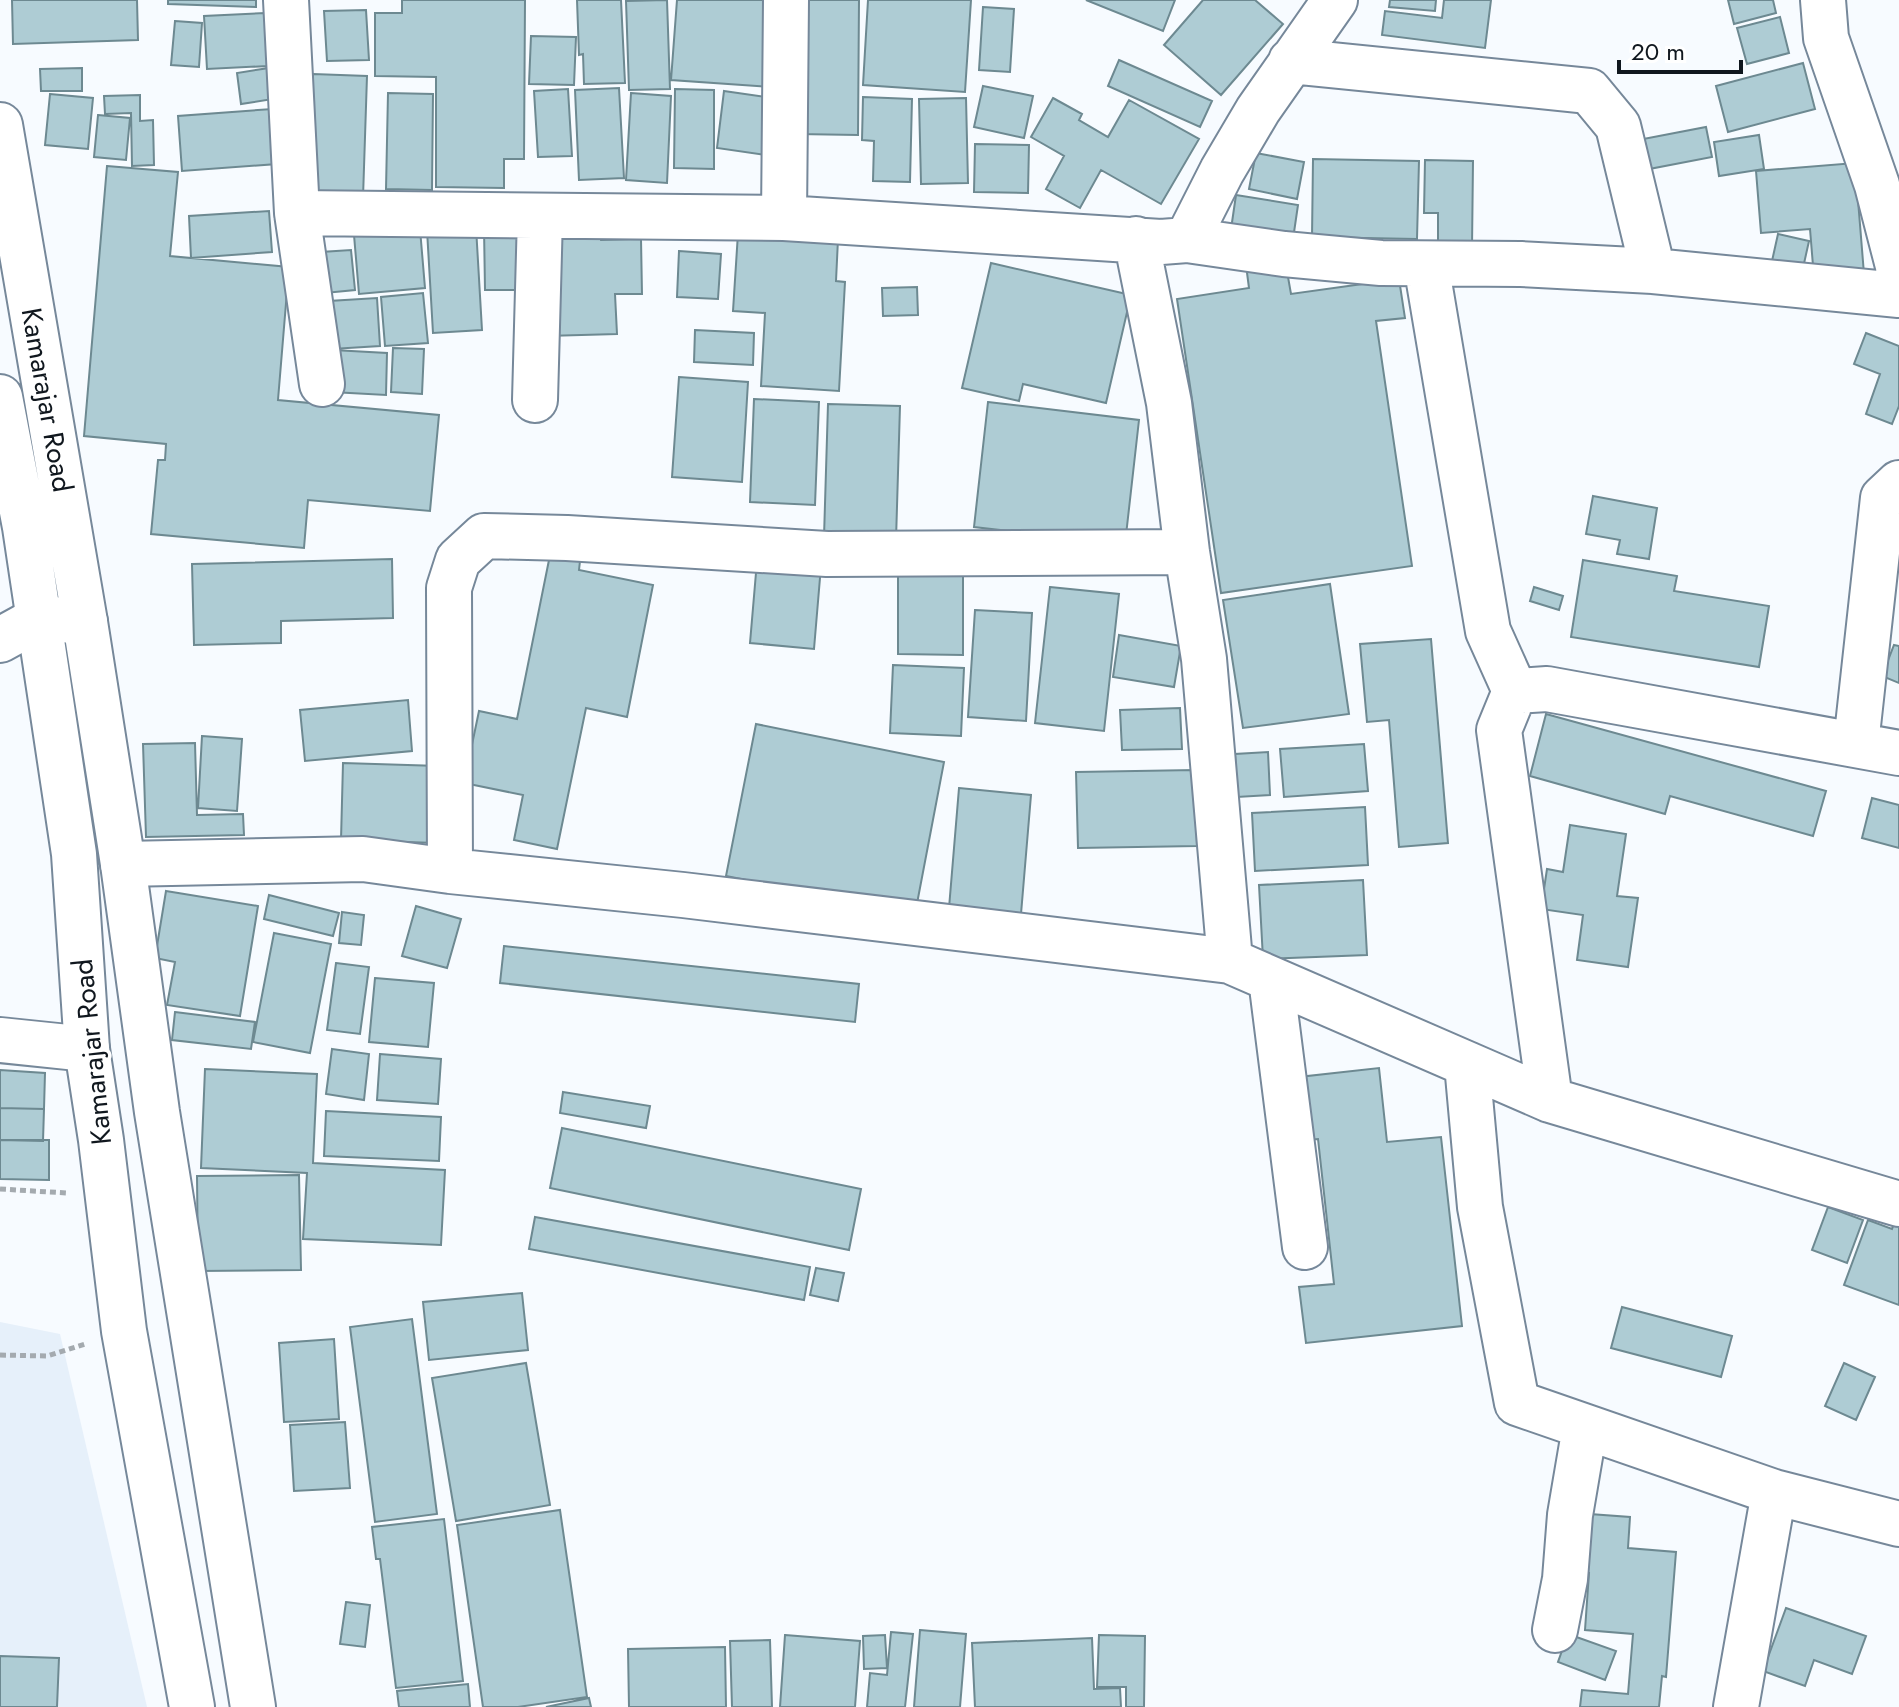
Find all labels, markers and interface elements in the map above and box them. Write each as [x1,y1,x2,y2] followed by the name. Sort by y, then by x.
[1619,24,1741,74] scale bar
[1631,34,1685,69] text: 20 m
[11,305,83,495] street label: Kamarajar Road
[62,957,122,1147] street label: Kamarajar Road

